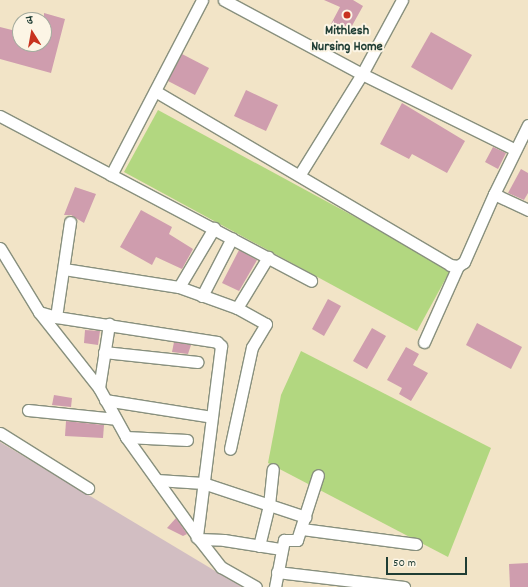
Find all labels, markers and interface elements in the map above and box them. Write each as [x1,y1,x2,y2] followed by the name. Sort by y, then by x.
[341,9,353,21] marker: Mithlesh Nursing Home
[12,12,52,52] north arrow
[25,13,34,30] text: उ
[311,23,383,56] place label: Mithlesh Nursing Home
[388,549,469,575] scale bar
[393,555,416,572] text: 50 m

